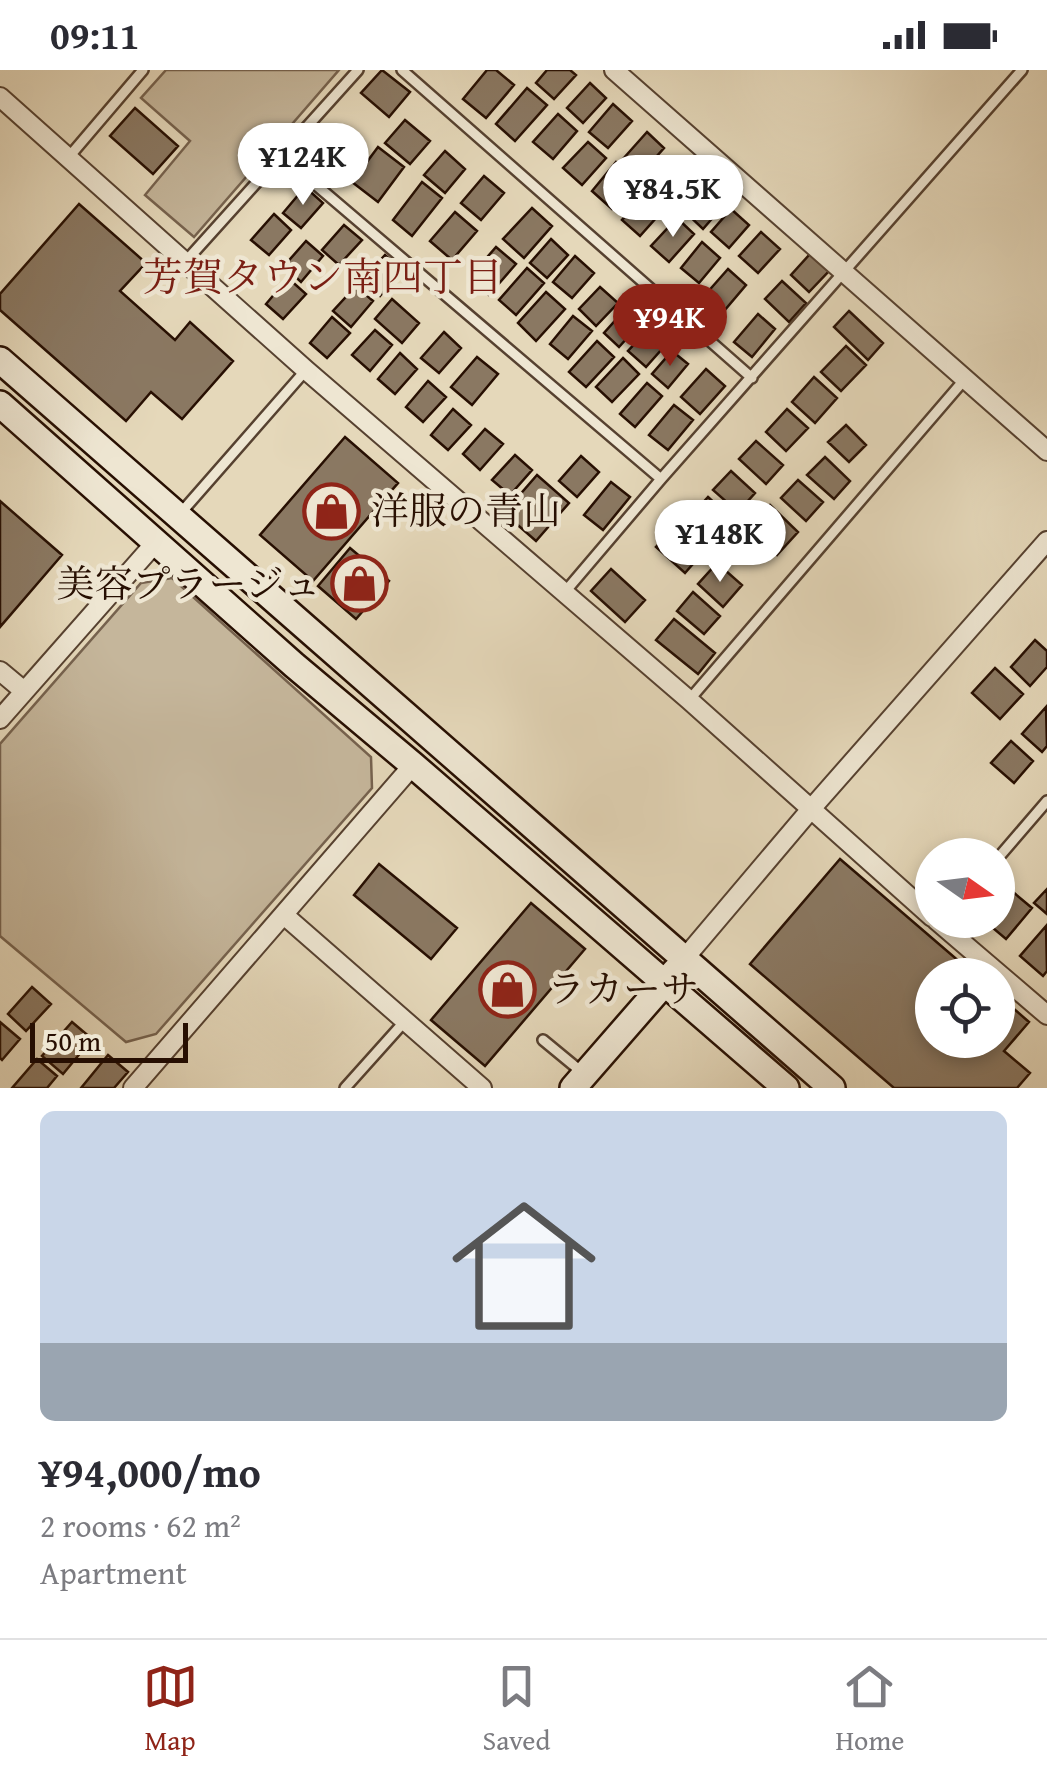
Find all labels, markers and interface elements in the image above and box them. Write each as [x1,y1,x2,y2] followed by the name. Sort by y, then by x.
[50,7,140,63] text: 09:11
[233,123,373,208] pin: ¥124K
[260,132,346,179] text: ¥124K
[592,155,754,240] pin: ¥84.5K
[625,164,721,211] text: ¥84.5K
[143,247,503,306] district label: 芳賀タウン南四丁目
[611,284,729,369] pin: ¥94K
[635,293,705,340] text: ¥94K
[302,481,362,541] shop icon: 洋服の青山
[371,482,561,538] place label: 洋服の青山
[650,500,790,585] pin: ¥148K
[677,509,763,556] text: ¥148K
[330,554,390,614] shop icon: 美容プラージュ
[57,555,321,611] place label: 美容プラージュ
[915,838,1015,938] north arrow
[915,838,1015,1058] map controls
[915,958,1015,1058] button: locate
[478,959,538,1019] shop icon: ラカーサ
[547,960,699,1016] place label: ラカーサ
[30,1018,188,1063] scale bar
[45,1020,101,1061] text: 50 m
[434,1176,614,1356] icon: home
[40,1441,261,1502] text: ¥94,000/mo
[40,1502,241,1549] text: 2 rooms · 62 m²
[40,1549,187,1596] text: Apartment
[143,1659,198,1760] tab: Map
[483,1659,550,1760] tab: Saved
[836,1659,904,1760] tab: Home

